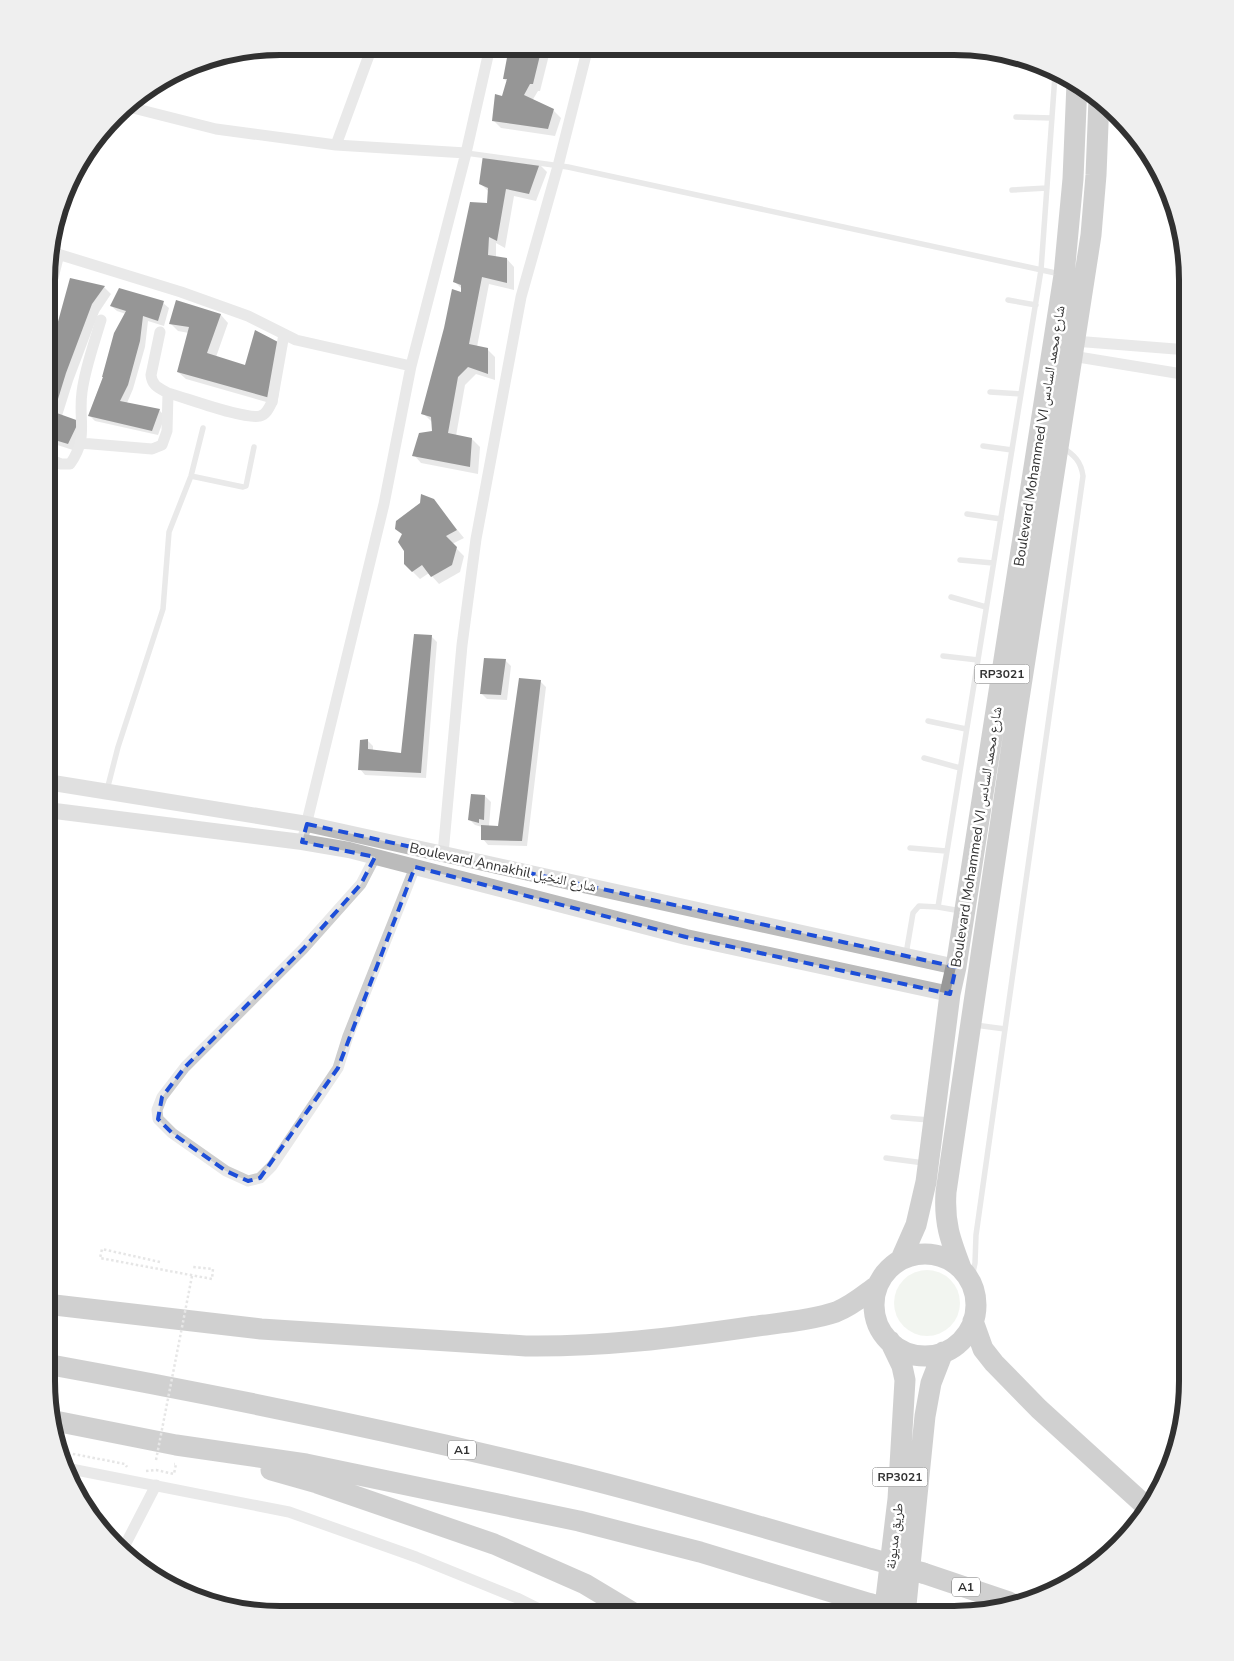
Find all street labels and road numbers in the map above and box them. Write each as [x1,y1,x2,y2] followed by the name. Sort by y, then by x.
[1009,304,1070,568] street label: Boulevard Mohammed VI شارع محمد السادس
[974,664,1030,684] road number: RP3021
[946,705,1007,969] street label: Boulevard Mohammed VI شارع محمد السادس
[408,838,598,897] street label: Boulevard Annakhil شارع النخيل
[448,1440,476,1460] road number: A1
[872,1468,928,1486] road number: RP3021
[881,1502,908,1570] street label: طريق مديونة
[952,1578,980,1596] road number: A1

